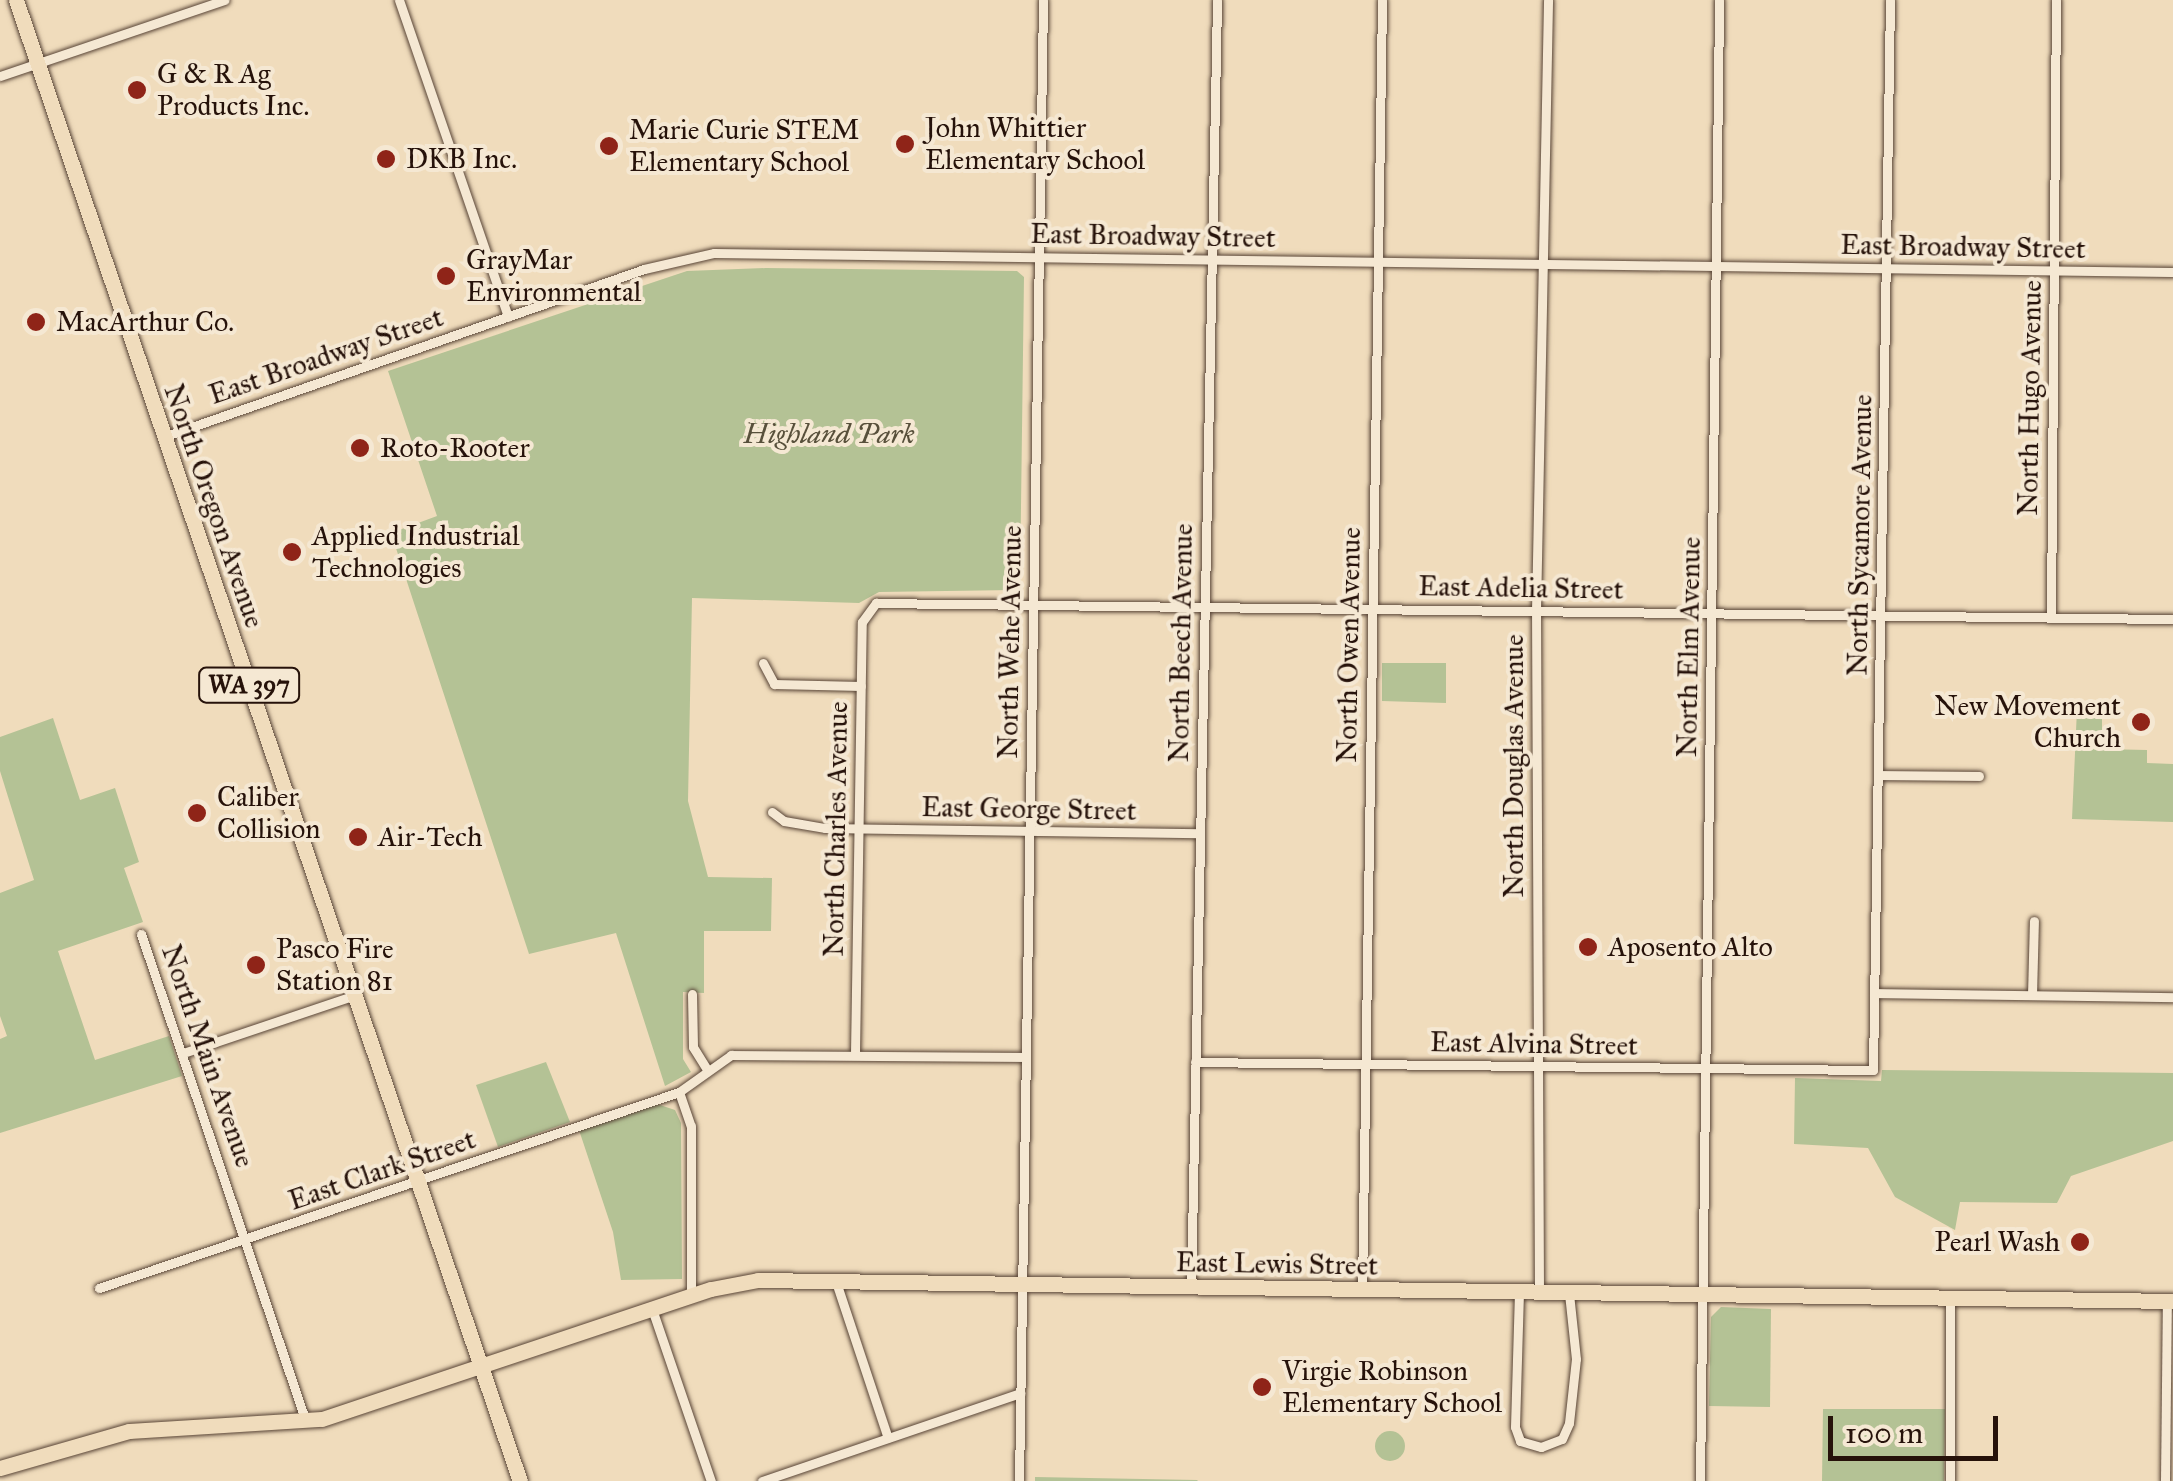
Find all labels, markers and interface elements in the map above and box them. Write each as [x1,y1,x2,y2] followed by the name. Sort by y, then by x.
[157,57,309,123] place label: G & R Ag Products Inc.
[126,79,148,101] marker: G & R Ag Products Inc.
[925,111,1145,177] place label: John Whittier Elementary School
[629,113,859,179] place label: Marie Curie STEM Elementary School
[894,133,916,155] marker: John Whittier Elementary School
[598,135,620,157] marker: Marie Curie STEM Elementary School
[406,142,517,176] place label: DKB Inc.
[375,148,397,170] marker: DKB Inc.
[1030,217,1276,255] street label: East Broadway Street
[1840,228,2086,266] street label: East Broadway Street
[466,243,641,309] place label: GrayMar Environmental
[435,265,457,287] marker: GrayMar Environmental
[2011,280,2049,516] street label: North Hugo Avenue
[205,300,447,412] street label: East Broadway Street
[56,305,234,339] place label: MacArthur Co.
[25,311,47,333] marker: MacArthur Co.
[157,380,271,632] street label: North Oregon Avenue
[1841,394,1879,676] street label: North Sycamore Avenue
[743,417,915,451] park label: Highland Park
[380,431,530,465] place label: Roto-Rooter
[349,437,371,459] marker: Roto-Rooter
[312,519,519,585] place label: Applied Industrial Technologies
[1162,523,1200,763] street label: North Beech Avenue
[991,525,1029,759] street label: North Wehe Avenue
[1330,527,1368,763] street label: North Owen Avenue
[1670,536,1708,758] street label: North Elm Avenue
[281,541,303,563] marker: Applied Industrial Technologies
[1418,569,1624,607] street label: East Adelia Street
[1497,634,1531,898] street label: North Douglas Avenue
[196,665,302,705] road number: WA 397
[1934,689,2121,755] place label: New Movement Church
[817,701,855,957] street label: North Charles Avenue
[2130,711,2152,733] marker: New Movement Church
[217,780,320,846] place label: Caliber Collision
[921,790,1137,828] street label: East George Street
[186,802,208,824] marker: Caliber Collision
[378,820,482,854] place label: Air-Tech
[347,826,369,848] marker: Air-Tech
[1608,930,1773,964] place label: Aposento Alto
[276,932,394,998] place label: Pasco Fire Station 81
[1577,936,1599,958] marker: Aposento Alto
[154,940,262,1172] street label: North Main Avenue
[245,954,267,976] marker: Pasco Fire Station 81
[1430,1025,1638,1063] street label: East Alvina Street
[284,1122,480,1218] street label: East Clark Street
[1934,1225,2060,1259] place label: Pearl Wash
[2069,1231,2091,1253] marker: Pearl Wash
[1176,1245,1378,1283] street label: East Lewis Street
[1282,1354,1502,1420] place label: Virgie Robinson Elementary School
[1251,1376,1273,1398] marker: Virgie Robinson Elementary School
[1833,1396,2003,1458] scale bar
[1845,1415,1923,1451] text: 100 m

